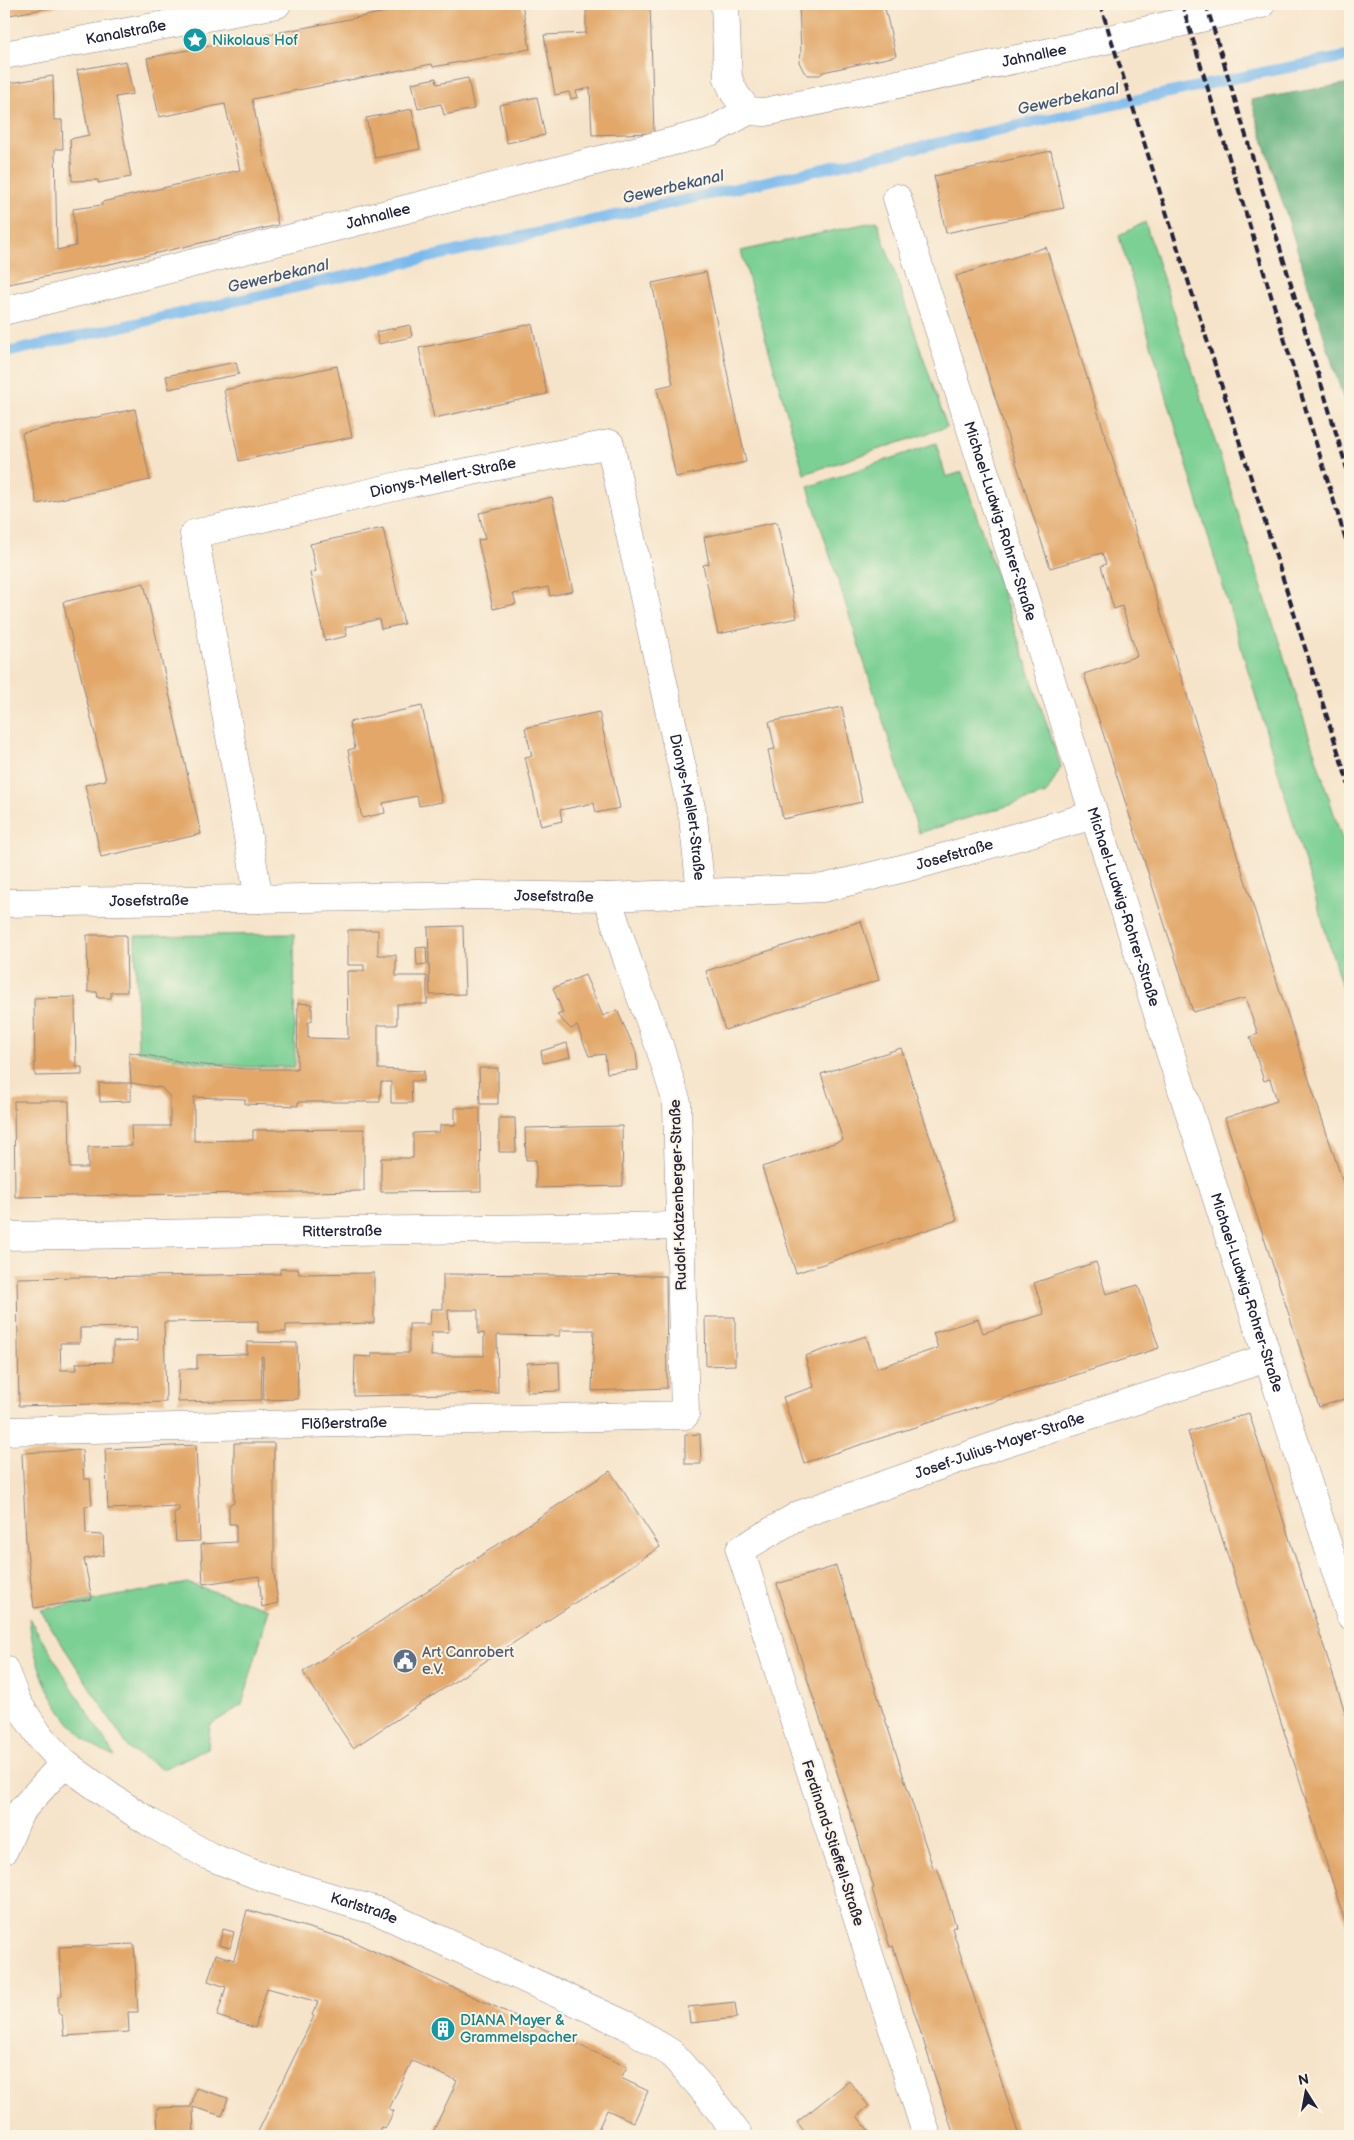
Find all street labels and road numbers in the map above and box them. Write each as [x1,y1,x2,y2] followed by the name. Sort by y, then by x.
[84,16,168,50] street label: Kanalstraße
[1000,40,1068,72] street label: Jahnallee
[344,199,413,234] street label: Jahnallee
[959,419,1041,623] street label: Michael-Ludwig-Rohrer-Straße
[368,454,518,502] street label: Dionys-Mellert-Straße
[665,732,709,882] street label: Dionys-Mellert-Straße
[1082,805,1164,1009] street label: Michael-Ludwig-Rohrer-Straße
[914,835,996,875] street label: Josefstraße
[514,887,594,907] street label: Josefstraße
[109,891,189,911] street label: Josefstraße
[666,1099,691,1291] street label: Rudolf-Katzenberger-Straße
[1206,1190,1287,1395] street label: Michael-Ludwig-Rohrer-Straße
[302,1221,382,1242] street label: Ritterstraße
[912,1409,1087,1484] street label: Josef-Julius-Mayer-Straße
[301,1413,387,1434] street label: Flößerstraße
[797,1758,868,1929] street label: Ferdinand-Stieffell-Straße
[328,1889,401,1929] street label: Karlstraße

